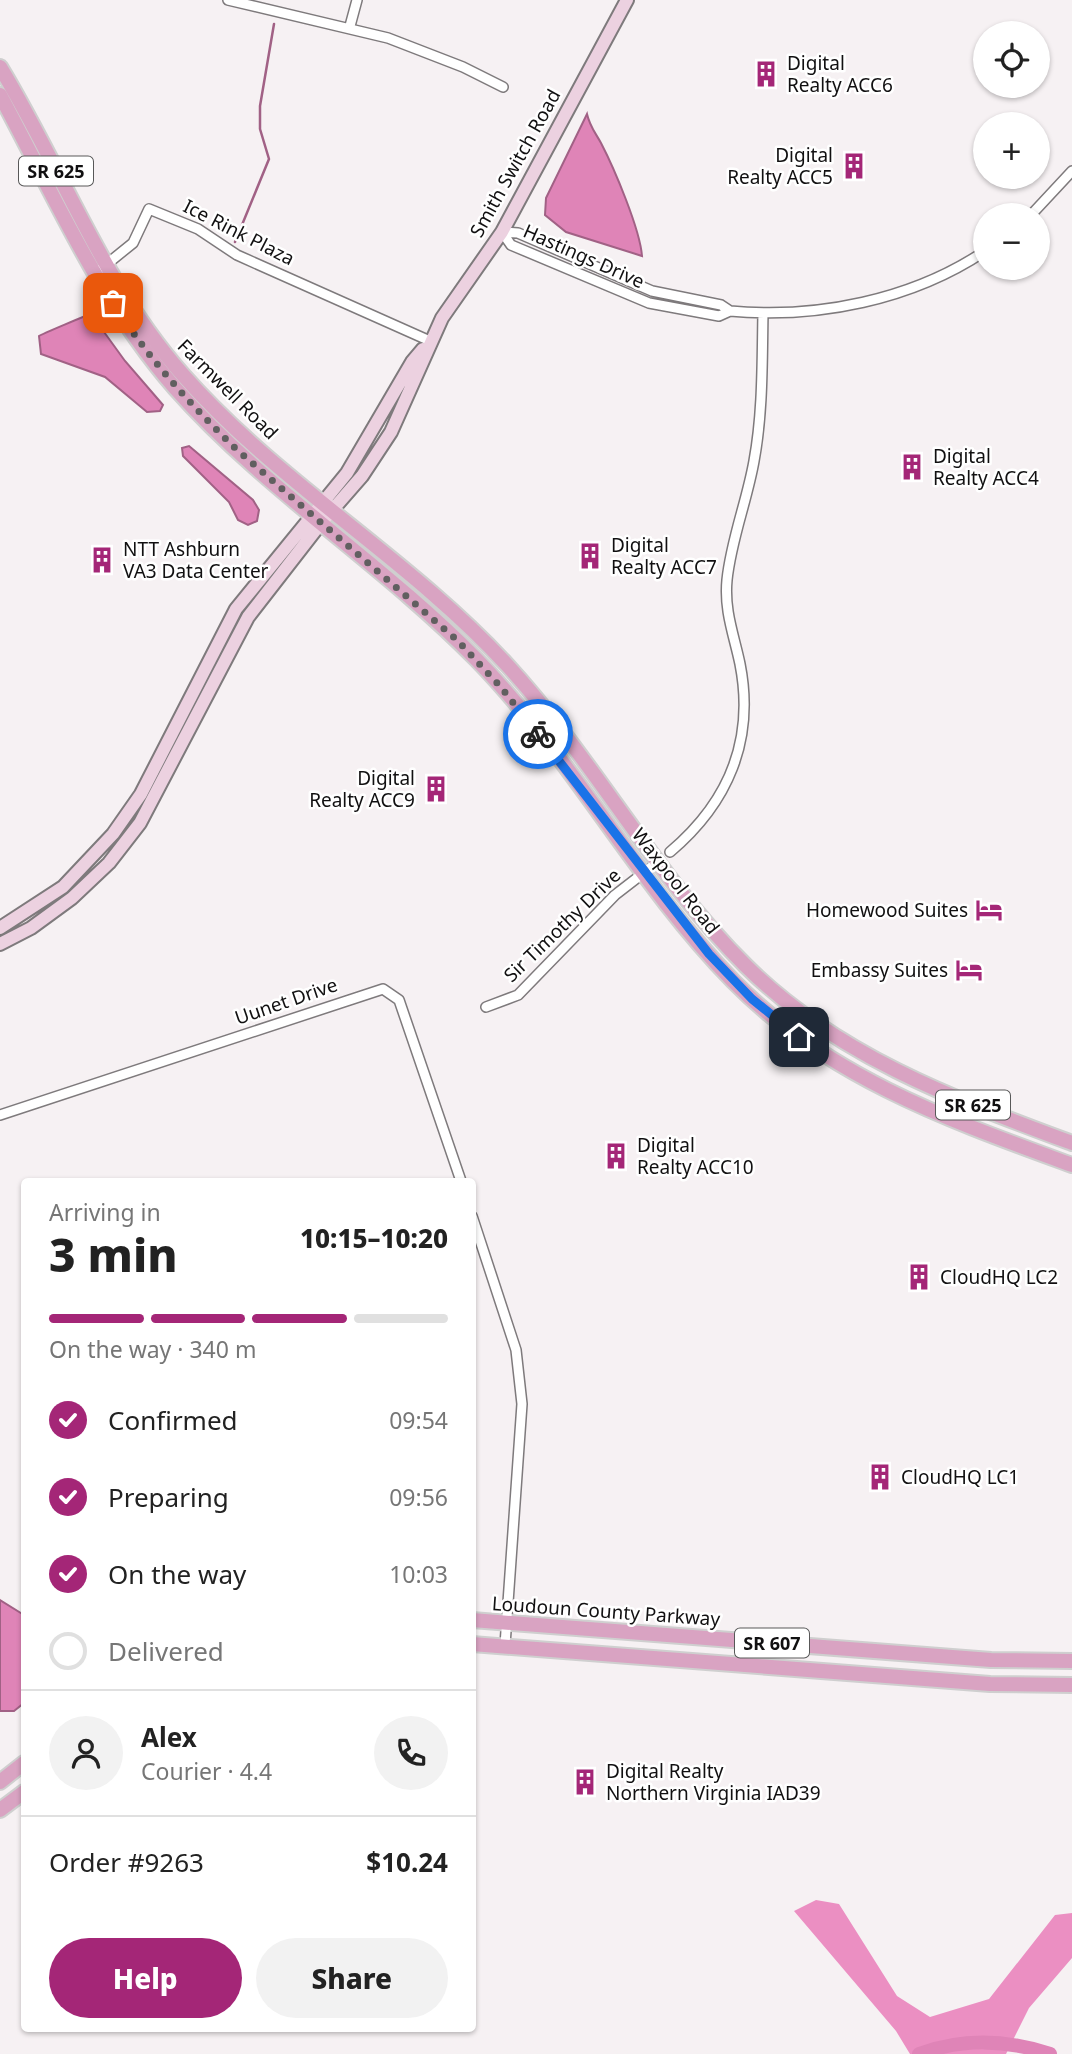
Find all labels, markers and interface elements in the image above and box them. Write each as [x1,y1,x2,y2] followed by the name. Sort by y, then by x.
[973,21,1050,280] map controls
[973,21,1050,98] button: locate
[787,50,893,98] place label: Digital Realty ACC6
[751,59,781,89] building icon: Digital Realty ACC6
[464,84,566,242] street label: Smith Switch Road
[973,112,1050,189] button: +
[727,142,833,190] place label: Digital Realty ACC5
[839,151,869,181] building icon: Digital Realty ACC5
[19,156,93,186] road number: SR 625
[179,193,299,271] street label: Ice Rink Plaza
[973,203,1050,280] button: −
[519,218,649,294] street label: Hastings Drive
[83,273,143,333] pin
[94,284,132,322] icon: bag
[172,333,284,445] street label: Farmwell Road
[933,443,1039,491] place label: Digital Realty ACC4
[897,452,927,482] building icon: Digital Realty ACC4
[611,532,717,580] place label: Digital Realty ACC7
[123,536,269,584] place label: NTT Ashburn VA3 Data Center
[575,541,605,571] building icon: Digital Realty ACC7
[87,545,117,575] building icon: NTT Ashburn VA3 Data Center
[503,699,573,769] courier
[519,715,557,753] icon: bike
[309,765,415,813] place label: Digital Realty ACC9
[421,774,451,804] building icon: Digital Realty ACC9
[626,822,726,940] street label: Waxpool Road
[498,862,626,988] street label: Sir Timothy Drive
[974,895,1004,925] hotel icon: Homewood Suites
[806,897,968,923] place label: Homewood Suites
[954,955,984,985] hotel icon: Embassy Suites
[811,957,948,983] place label: Embassy Suites
[231,971,341,1031] street label: Uunet Drive
[769,1007,829,1067] pin
[780,1018,818,1056] icon: home
[936,1090,1010,1120] road number: SR 625
[637,1132,754,1180] place label: Digital Realty ACC10
[601,1141,631,1171] building icon: Digital Realty ACC10
[49,1196,161,1228] text: Arriving in
[300,1220,448,1256] text: 10:15–10:20
[49,1223,178,1285] text: 3 min
[904,1262,934,1292] building icon: CloudHQ LC2
[940,1264,1058,1290] place label: CloudHQ LC2
[49,1333,256,1365] text: On the way · 340 m
[49,1401,87,1439] icon: check
[108,1402,238,1438] text: Confirmed
[389,1404,448,1436] text: 09:54
[865,1462,895,1492] building icon: CloudHQ LC1
[901,1464,1019,1490] place label: CloudHQ LC1
[49,1478,87,1516] icon: check
[108,1479,229,1515] text: Preparing
[389,1481,448,1513] text: 09:56
[49,1555,87,1593] icon: check
[108,1556,246,1592] text: On the way
[389,1558,448,1590] text: 10:03
[491,1590,721,1632] street label: Loudoun County Parkway
[735,1628,809,1658] road number: SR 607
[108,1633,224,1669] text: Delivered
[49,1716,123,1790] button: person
[374,1716,448,1790] button: phone
[141,1719,197,1755] text: Alex
[141,1755,272,1787] text: Courier · 4.4
[606,1758,821,1806] place label: Digital Realty Northern Virginia IAD39
[570,1767,600,1797] building icon: Digital Realty Northern Virginia IAD39
[49,1844,204,1880] text: Order #9263
[366,1844,448,1880] text: $10.24
[49,1938,242,2018] button: Help
[256,1938,448,2018] button: Share

